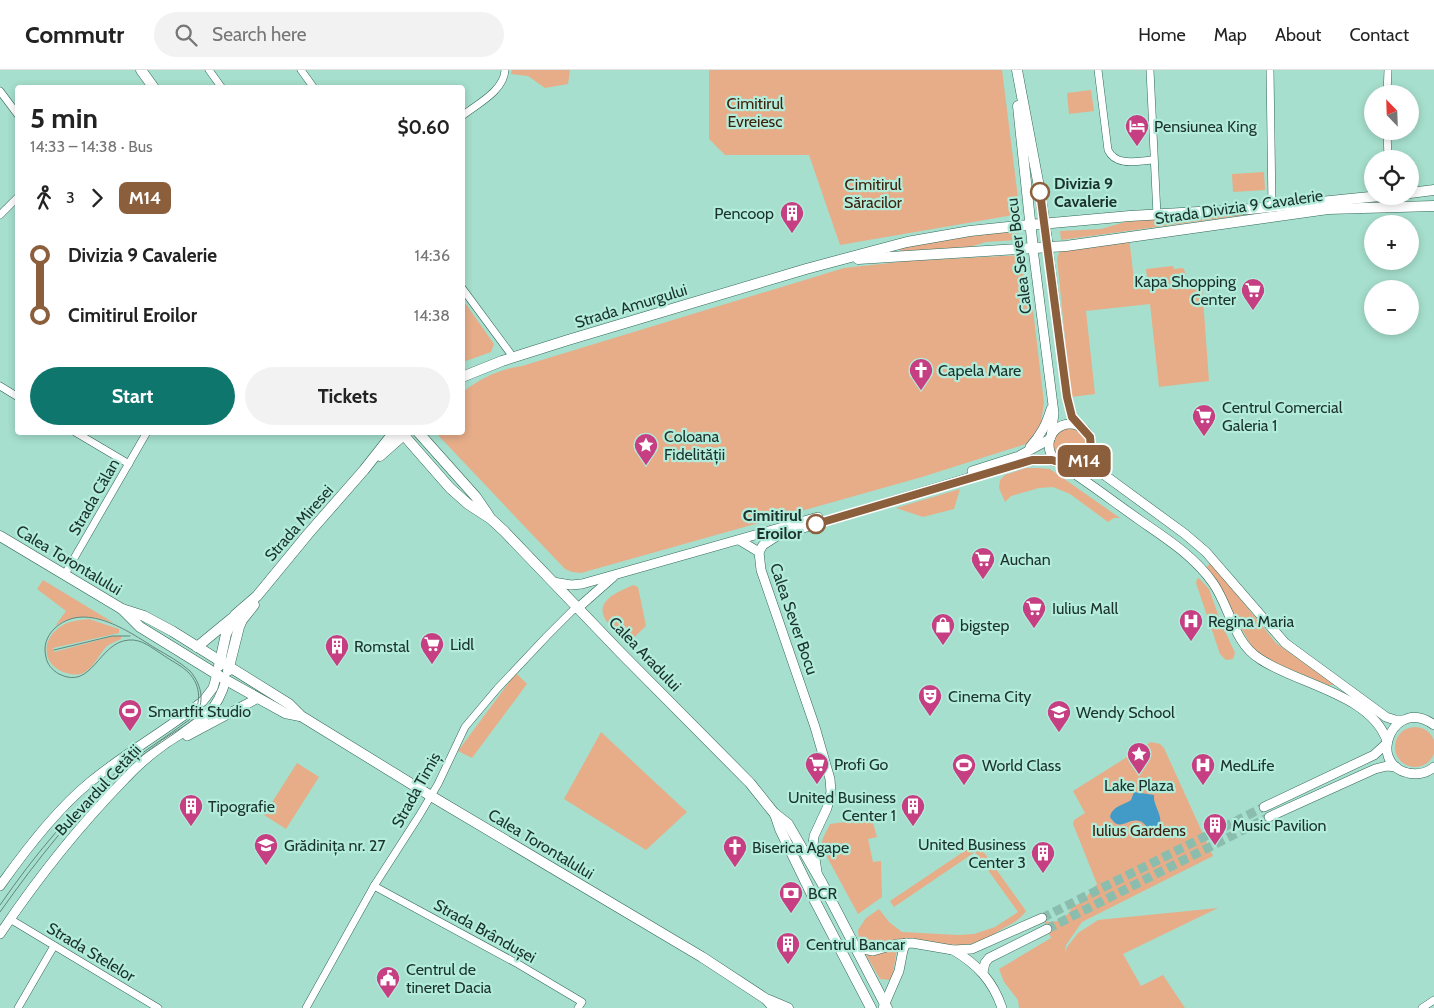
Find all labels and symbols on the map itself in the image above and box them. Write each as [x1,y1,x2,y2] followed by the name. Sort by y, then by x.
[1364,85,1419,140] north arrow
[726,94,784,131] park label: Cimitirul Evreiesc
[1124,113,1150,147] hotel icon: Pensiunea King
[1154,117,1258,136] place label: Pensiunea King
[1054,174,1117,211] place label: Divizia 9 Cavalerie
[844,175,903,212] park label: Cimitirul Săracilor
[1030,182,1050,202] marker: Divizia 9 Cavalerie
[1154,186,1324,228] street label: Strada Divizia 9 Cavalerie
[1002,197,1036,315] street label: Calea Sever Bocu
[779,200,805,234] building icon: Pencoop
[714,204,774,223] place label: Pencoop
[1134,272,1237,309] place label: Kapa Shopping Center
[1240,277,1266,311] supermarket icon: Kapa Shopping Center
[573,280,689,332] street label: Strada Amurgului
[908,357,934,391] church icon: Capela Mare
[938,361,1021,380] place label: Capela Mare
[1222,398,1343,435] place label: Centrul Comercial Galeria 1
[1191,403,1217,437] supermarket icon: Centrul Comercial Galeria 1
[664,427,725,465] place label: Coloana Fidelității
[633,432,659,466] place icon: Coloana Fidelității
[1055,445,1113,477] line badge: M14
[64,455,124,539] street label: Strada Călan
[261,481,337,565] street label: Strada Miresei
[743,506,803,543] place label: Cimitirul Eroilor
[806,514,826,534] marker: Cimitirul Eroilor
[13,521,125,599] street label: Calea Torontalului
[970,546,996,580] supermarket icon: Auchan
[1000,550,1051,569] place label: Auchan
[766,561,822,677] street label: Calea Sever Bocu
[1021,595,1047,629] supermarket icon: Iulius Mall
[1052,599,1118,618] place label: Iulius Mall
[1178,608,1204,642] hospital icon: Regina Maria
[930,612,956,646] shop icon: bigstep
[1208,612,1294,631] place label: Regina Maria
[605,613,685,695] street label: Calea Aradului
[960,616,1009,635] place label: bigstep
[419,631,445,665] supermarket icon: Lidl
[324,633,350,667] building icon: Romstal
[450,635,474,654] place label: Lidl
[354,637,410,656] place label: Romstal
[917,683,943,717] theatre icon: Cinema City
[948,687,1031,706] place label: Cinema City
[117,698,143,732] sports icon: Smartfit Studio
[1046,699,1072,733] school or university icon: Wendy School
[148,702,251,721] place label: Smartfit Studio
[1076,703,1175,722] place label: Wendy School
[51,740,146,840] street label: Bulevardul Cetății
[1126,741,1152,775] place icon: Lake Plaza
[388,749,446,831] street label: Strada Timiș
[804,751,830,785] supermarket icon: Profi Go
[951,752,977,786] sports icon: World Class
[1190,752,1216,786] hospital icon: MedLife
[834,755,889,774] place label: Profi Go
[982,756,1061,775] place label: World Class
[1220,756,1274,775] place label: MedLife
[1104,776,1174,795] place label: Lake Plaza
[788,788,896,825] place label: United Business Center 1
[178,793,204,827] building icon: Tipografie
[900,793,926,827] building icon: United Business Center 1
[208,797,275,816] place label: Tipografie
[485,805,597,883] street label: Calea Torontalului
[1202,812,1228,846] building icon: Music Pavilion
[1232,816,1327,835] place label: Music Pavilion
[1092,821,1186,840] park label: Iulius Gardens
[253,832,279,866] school or university icon: Grădinița nr. 27
[722,834,748,868] church icon: Biserica Agape
[918,835,1026,872] place label: United Business Center 3
[284,836,385,856] place label: Grădinița nr. 27
[752,838,849,857] place label: Biserica Agape
[1030,840,1056,874] building icon: United Business Center 3
[778,880,804,914] bank icon: BCR
[808,884,837,903] place label: BCR
[430,895,539,968] street label: Strada Brândușei
[44,918,139,986] street label: Strada Stelelor
[775,931,801,965] building icon: Centrul Bancar
[806,935,906,954] place label: Centrul Bancar
[406,960,492,997] place label: Centrul de tineret Dacia
[375,965,401,999] public building icon: Centrul de tineret Dacia

